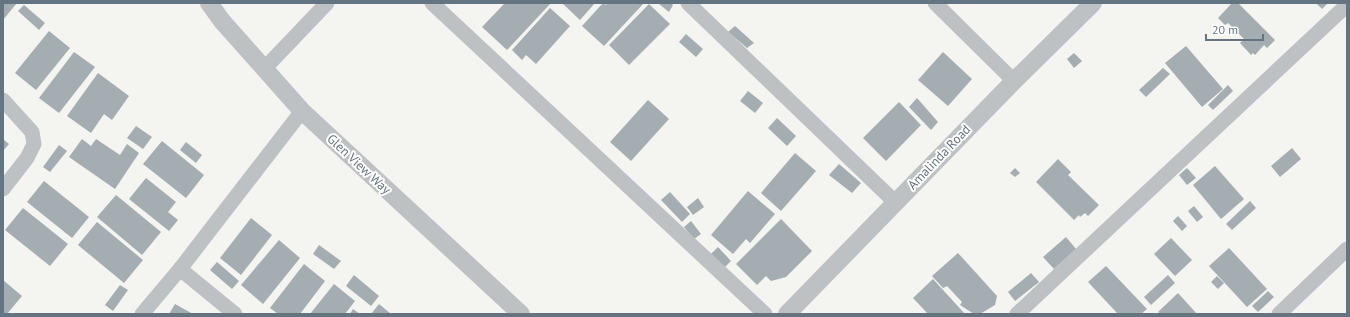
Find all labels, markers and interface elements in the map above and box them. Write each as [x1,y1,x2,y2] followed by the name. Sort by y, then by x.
[1206,16,1263,42] scale bar
[1212,22,1238,37] text: 20 m
[904,121,974,193] street label: Amalinda Road
[324,130,394,198] street label: Glen View Way

